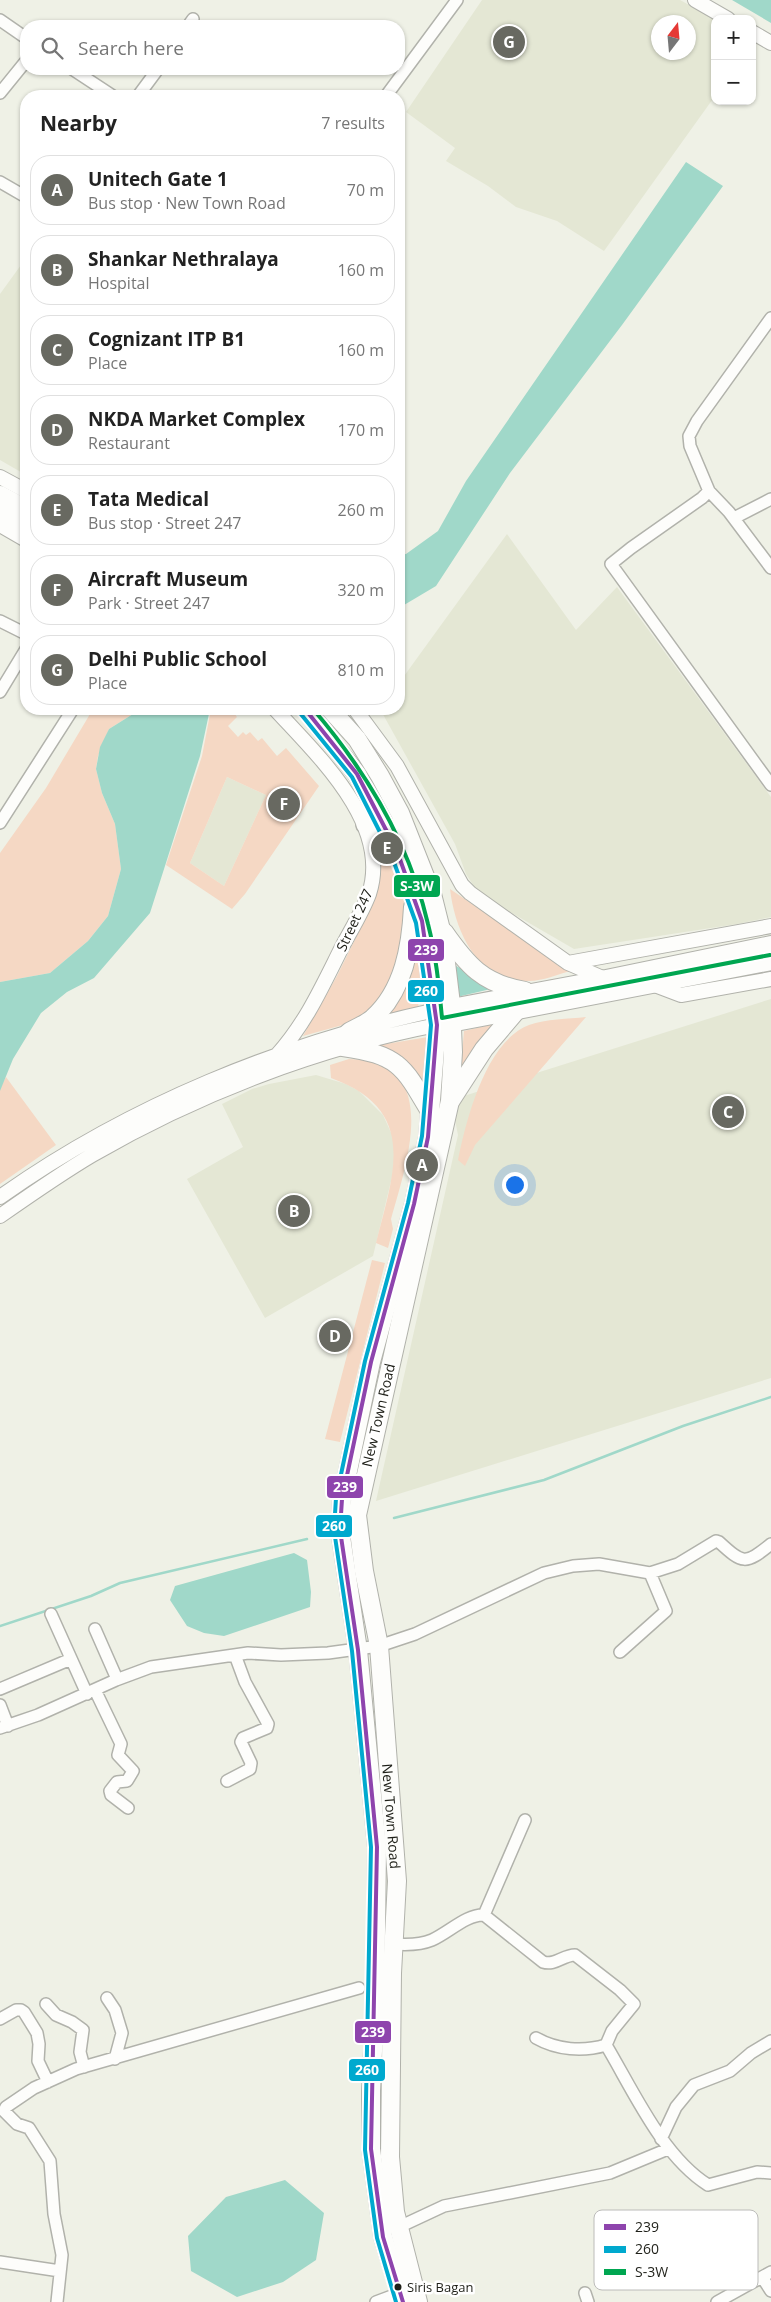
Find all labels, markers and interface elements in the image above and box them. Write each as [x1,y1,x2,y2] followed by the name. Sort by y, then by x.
[651,15,696,60] north arrow
[711,15,756,105] map controls
[711,15,756,60] button: +
[20,20,405,75] search box
[493,23,525,61] pin: G
[38,34,66,62] icon: search
[78,35,184,61] text: Search here
[711,60,756,105] button: −
[40,109,117,137] text: Nearby
[321,112,385,134] text: 7 results
[88,166,228,192] text: Unitech Gate 1
[51,179,63,201] text: A
[347,179,384,201] text: 70 m
[88,192,286,214] text: Bus stop · New Town Road
[88,246,279,272] text: Shankar Nethralaya
[52,259,62,281] text: B
[338,259,384,281] text: 160 m
[88,272,150,294] text: Hospital
[88,326,245,352] text: Cognizant ITP B1
[52,339,62,361] text: C
[338,339,384,361] text: 160 m
[88,352,127,374] text: Place
[88,406,305,432] text: NKDA Market Complex
[51,419,63,441] text: D
[338,419,384,441] text: 170 m
[88,432,170,454] text: Restaurant
[88,486,209,512] text: Tata Medical
[53,499,61,521] text: E
[338,499,384,521] text: 260 m
[88,512,241,534] text: Bus stop · Street 247
[88,566,248,592] text: Aircraft Museum
[53,579,61,601] text: F
[338,579,384,601] text: 320 m
[88,592,210,614] text: Park · Street 247
[88,646,267,672] text: Delhi Public School
[51,659,63,681] text: G
[338,659,384,681] text: 810 m
[88,672,127,694] text: Place
[268,785,300,823] pin: F
[371,829,403,867] pin: E
[393,874,441,898] line badge: S-3W
[400,876,434,895] text: S-3W
[331,886,377,954] street label: Street 247
[407,938,445,962] line badge: 239
[414,940,438,959] text: 239
[407,979,445,1003] line badge: 260
[414,981,438,1000] text: 260
[712,1093,744,1131] pin: C
[406,1146,438,1184] pin: A
[502,1172,528,1198] your location
[278,1192,310,1230] pin: B
[319,1317,351,1355] pin: D
[357,1361,399,1469] street label: New Town Road
[326,1475,364,1499] line badge: 239
[333,1477,357,1496] text: 239
[315,1514,353,1538] line badge: 260
[322,1516,346,1535] text: 260
[379,1763,406,1870] street label: New Town Road
[354,2020,392,2044] line badge: 239
[361,2022,385,2041] text: 239
[348,2058,386,2082] line badge: 260
[355,2060,379,2079] text: 260
[594,2210,758,2290] legend
[635,2217,659,2236] text: 239
[635,2239,659,2258] text: 260
[635,2262,668,2281] text: S-3W
[407,2278,473,2296] place label: Siris Bagan
[393,2282,403,2292] marker: Siris Bagan

